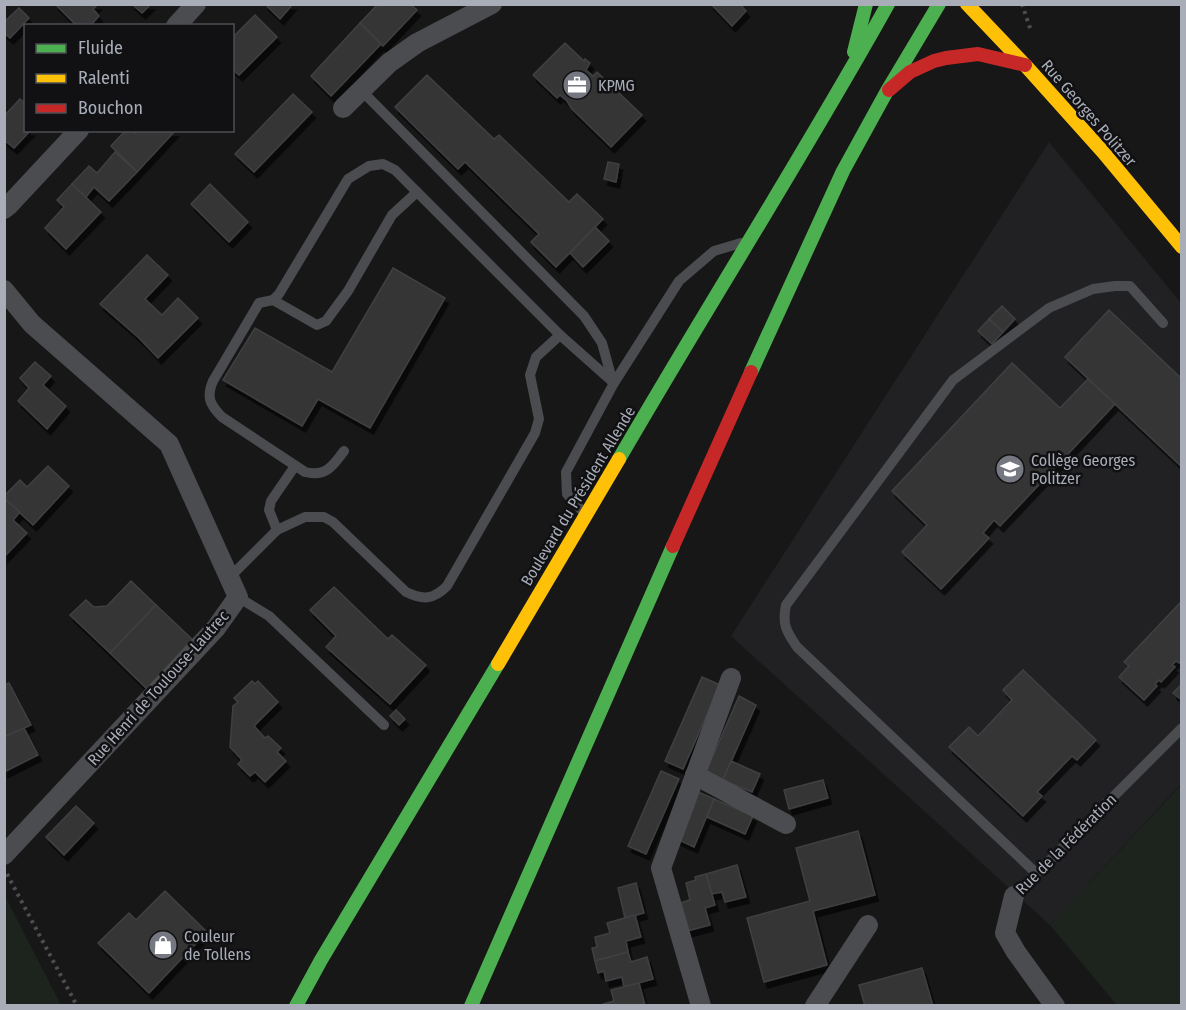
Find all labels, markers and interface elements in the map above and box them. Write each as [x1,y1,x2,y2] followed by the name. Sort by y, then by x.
[24,24,234,132] legend
[78,37,123,59] text: Fluide
[1038,56,1141,170] street label: Rue Georges Politzer
[78,67,130,89] text: Ralenti
[561,69,593,101] office icon: KPMG
[598,76,635,95] place label: KPMG
[78,97,143,119] text: Bouchon
[517,403,639,589] street label: Boulevard du Président Allende
[1031,451,1135,488] place label: Collège Georges Politzer
[994,453,1026,485] school or university icon: Collège Georges Politzer
[83,607,233,769] street label: Rue Henri de Toulouse-Lautrec
[1012,790,1120,898] street label: Rue de la Fédération
[184,927,251,964] place label: Couleur de Tollens
[147,929,179,961] shop icon: Couleur de Tollens

